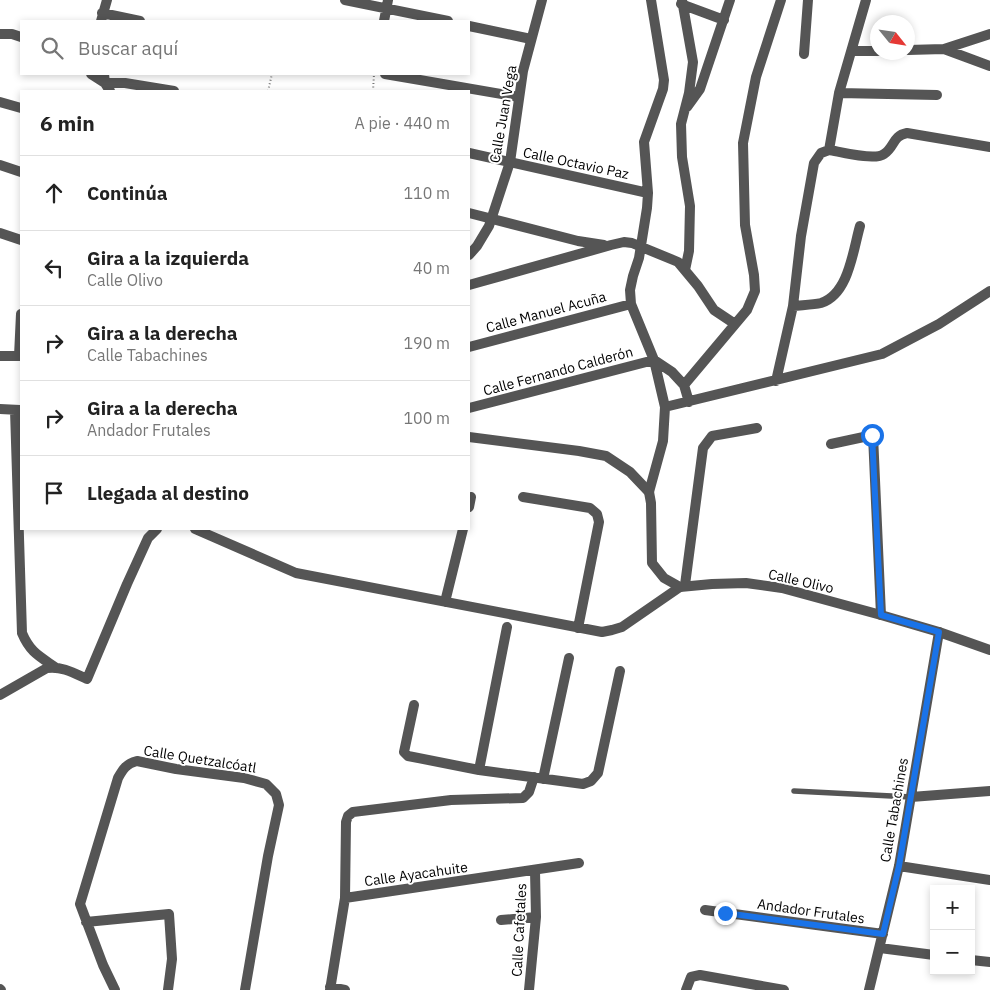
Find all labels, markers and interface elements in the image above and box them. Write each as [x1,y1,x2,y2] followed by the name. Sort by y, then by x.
[870,15,915,60] north arrow
[20,20,470,75] search box
[38,34,66,62] icon: search
[78,36,178,60] text: Buscar aquí
[486,63,521,164] street label: Calle Juan Vega
[40,109,95,137] text: 6 min
[355,113,450,133] text: A pie · 440 m
[521,143,631,183] street label: Calle Octavio Paz
[40,179,68,207] icon: ahead
[87,181,168,205] text: Continúa
[403,183,450,203] text: 110 m
[87,246,249,270] text: Gira a la izquierda
[40,254,68,282] icon: left
[413,258,450,278] text: 40 m
[87,270,163,290] text: Calle Olivo
[484,287,609,337] street label: Calle Manuel Acuña
[87,321,238,345] text: Gira a la derecha
[40,329,68,357] icon: right
[403,333,450,353] text: 190 m
[481,342,635,400] street label: Calle Fernando Calderón
[87,345,208,365] text: Calle Tabachines
[87,396,238,420] text: Gira a la derecha
[40,404,68,432] icon: right
[403,408,450,428] text: 100 m
[87,420,211,440] text: Andador Frutales
[861,424,884,447] route start
[40,479,68,507] icon: arrive
[87,481,249,505] text: Llegada al destino
[767,565,836,597] street label: Calle Olivo
[142,741,258,777] street label: Calle Quetzalcóatl
[876,756,912,864] street label: Calle Tabachines
[363,858,469,890] street label: Calle Ayacahuite
[508,883,530,977] street label: Calle Cafetales
[930,885,975,975] map controls
[930,885,975,930] button: +
[756,895,866,927] street label: Andador Frutales
[714,902,737,925] route end
[930,930,975,975] button: −

